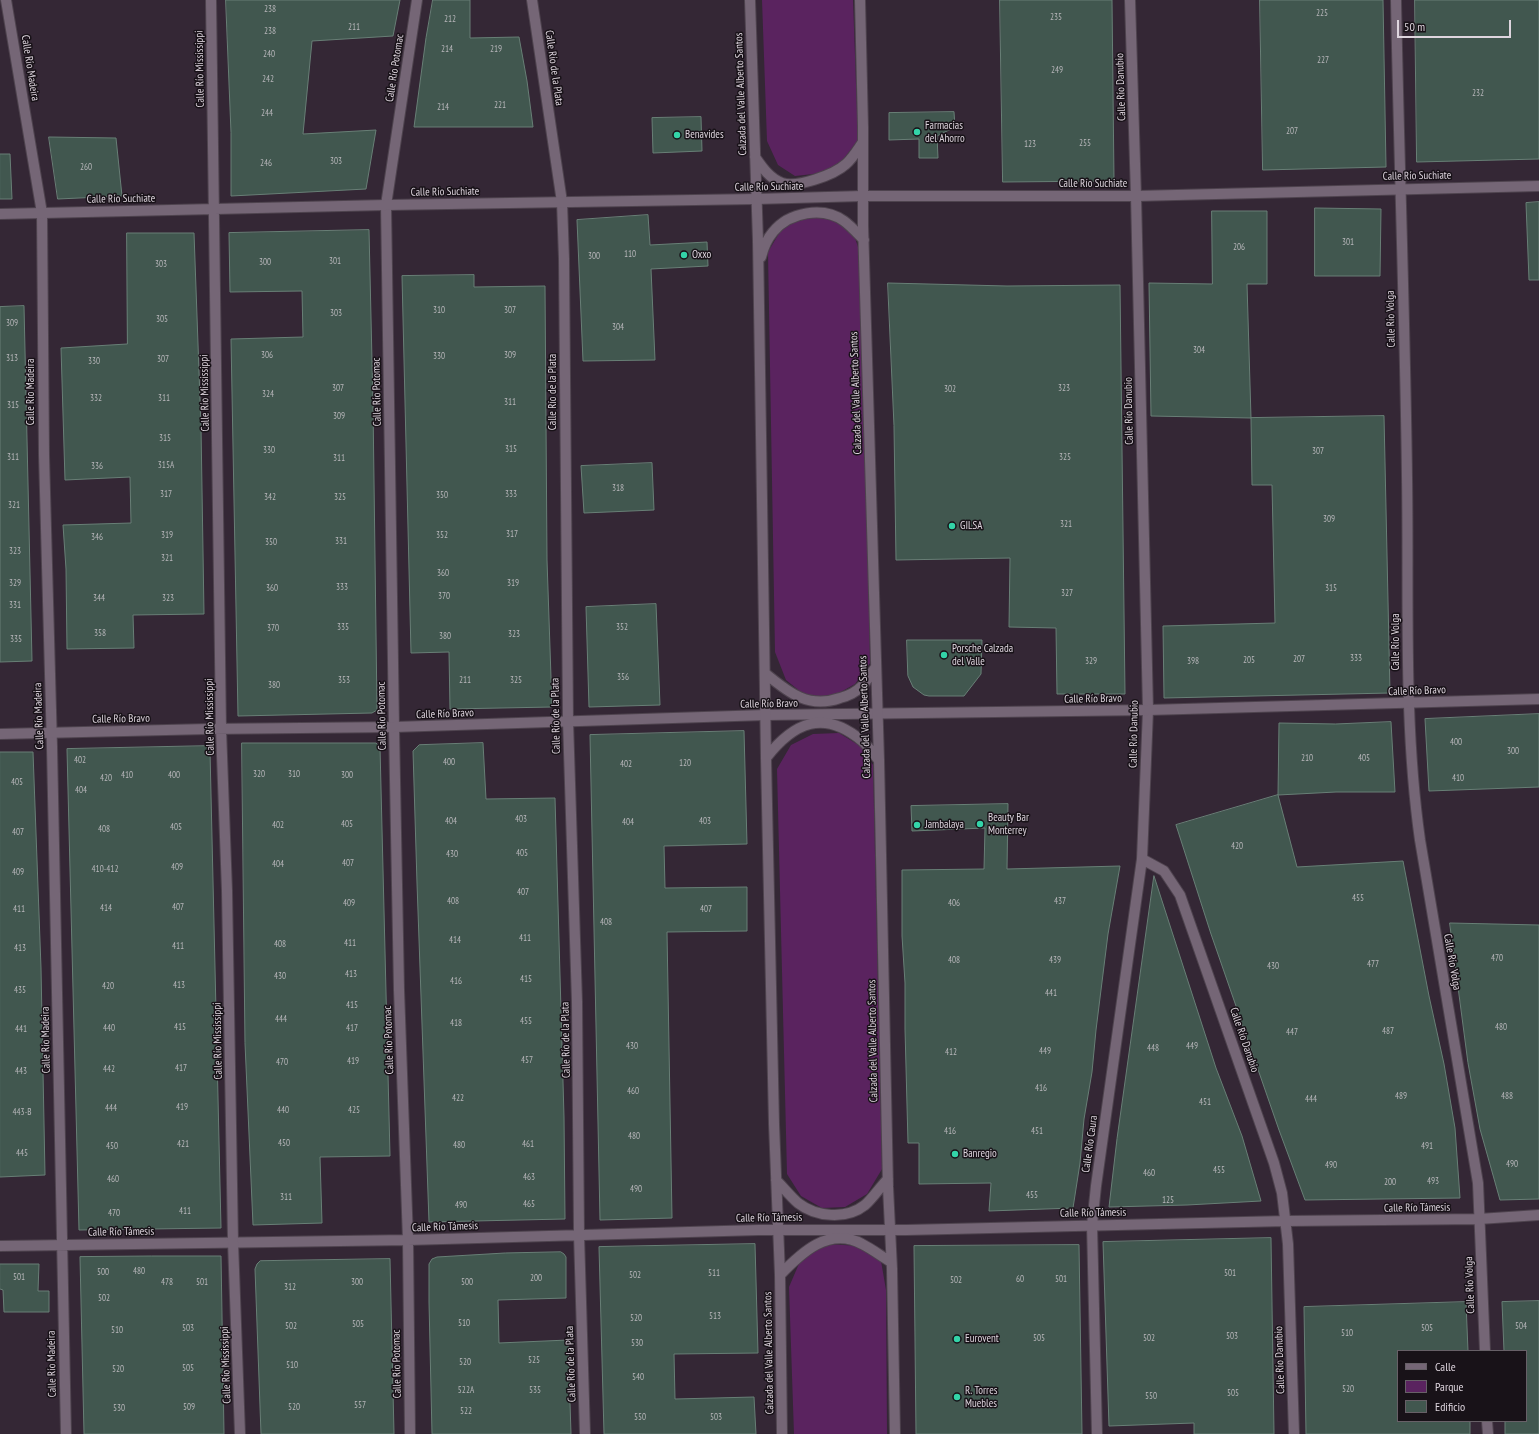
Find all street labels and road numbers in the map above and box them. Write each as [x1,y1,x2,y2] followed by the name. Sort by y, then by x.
[542,29,566,107] street label: Calle Río de la Plata
[193,30,207,108] street label: Calle Río Mississippi
[732,32,750,156] street label: Calzada del Valle Alberto Santos
[383,33,407,103] street label: Calle Río Potomac
[18,34,42,102] street label: Calle Río Madeira
[1113,53,1129,121] street label: Calle Río Danubio
[1383,169,1451,183] street label: Calle Río Suchiate
[1059,177,1127,191] street label: Calle Río Suchiate
[735,180,803,194] street label: Calle Río Suchiate
[411,185,479,199] street label: Calle Río Suchiate
[87,192,155,206] street label: Calle Río Suchiate
[1384,290,1398,348] street label: Calle Río Volga
[847,331,865,455] street label: Calzada del Valle Alberto Santos
[198,354,212,432] street label: Calle Río Mississippi
[546,354,560,430] street label: Calle Río de la Plata
[370,358,384,426] street label: Calle Río Potomac
[24,359,38,425] street label: Calle Río Madeira
[1122,377,1136,445] street label: Calle Río Danubio
[1389,613,1403,671] street label: Calle Río Volga
[856,655,874,779] street label: Calzada del Valle Alberto Santos
[203,678,217,756] street label: Calle Río Mississippi
[549,678,563,754] street label: Calle Río de la Plata
[375,682,389,750] street label: Calle Río Potomac
[31,683,47,749] street label: Calle Río Madeira
[1388,683,1446,699] street label: Calle Río Bravo
[1064,692,1122,706] street label: Calle Río Bravo
[740,697,798,711] street label: Calle Río Bravo
[1127,700,1141,768] street label: Calle Río Danubio
[416,706,474,722] street label: Calle Río Bravo
[92,712,150,726] street label: Calle Río Bravo
[1441,933,1463,991] street label: Calle Río Volga
[865,980,881,1102] street label: Calzada del Valle Alberto Santos
[211,1002,225,1080] street label: Calle Río Mississippi
[559,1002,573,1078] street label: Calle Río de la Plata
[381,1005,397,1075] street label: Calle Río Potomac
[1227,1006,1261,1074] street label: Calle Río Danubio
[39,1007,53,1073] street label: Calle Río Madeira
[1079,1115,1101,1173] street label: Calle Río Caura
[1384,1201,1450,1215] street label: Calle Río Támesis
[1060,1206,1126,1220] street label: Calle Río Támesis
[736,1211,802,1225] street label: Calle Río Támesis
[412,1219,478,1235] street label: Calle Río Támesis
[88,1225,154,1239] street label: Calle Río Támesis
[1462,1256,1478,1314] street label: Calle Río Volga
[761,1292,777,1414] street label: Calzada del Valle Alberto Santos
[218,1326,234,1404] street label: Calle Río Mississippi
[563,1326,579,1402] street label: Calle Río de la Plata
[1272,1326,1288,1394] street label: Calle Río Danubio
[390,1330,404,1398] street label: Calle Río Potomac
[45,1331,59,1397] street label: Calle Río Madeira

